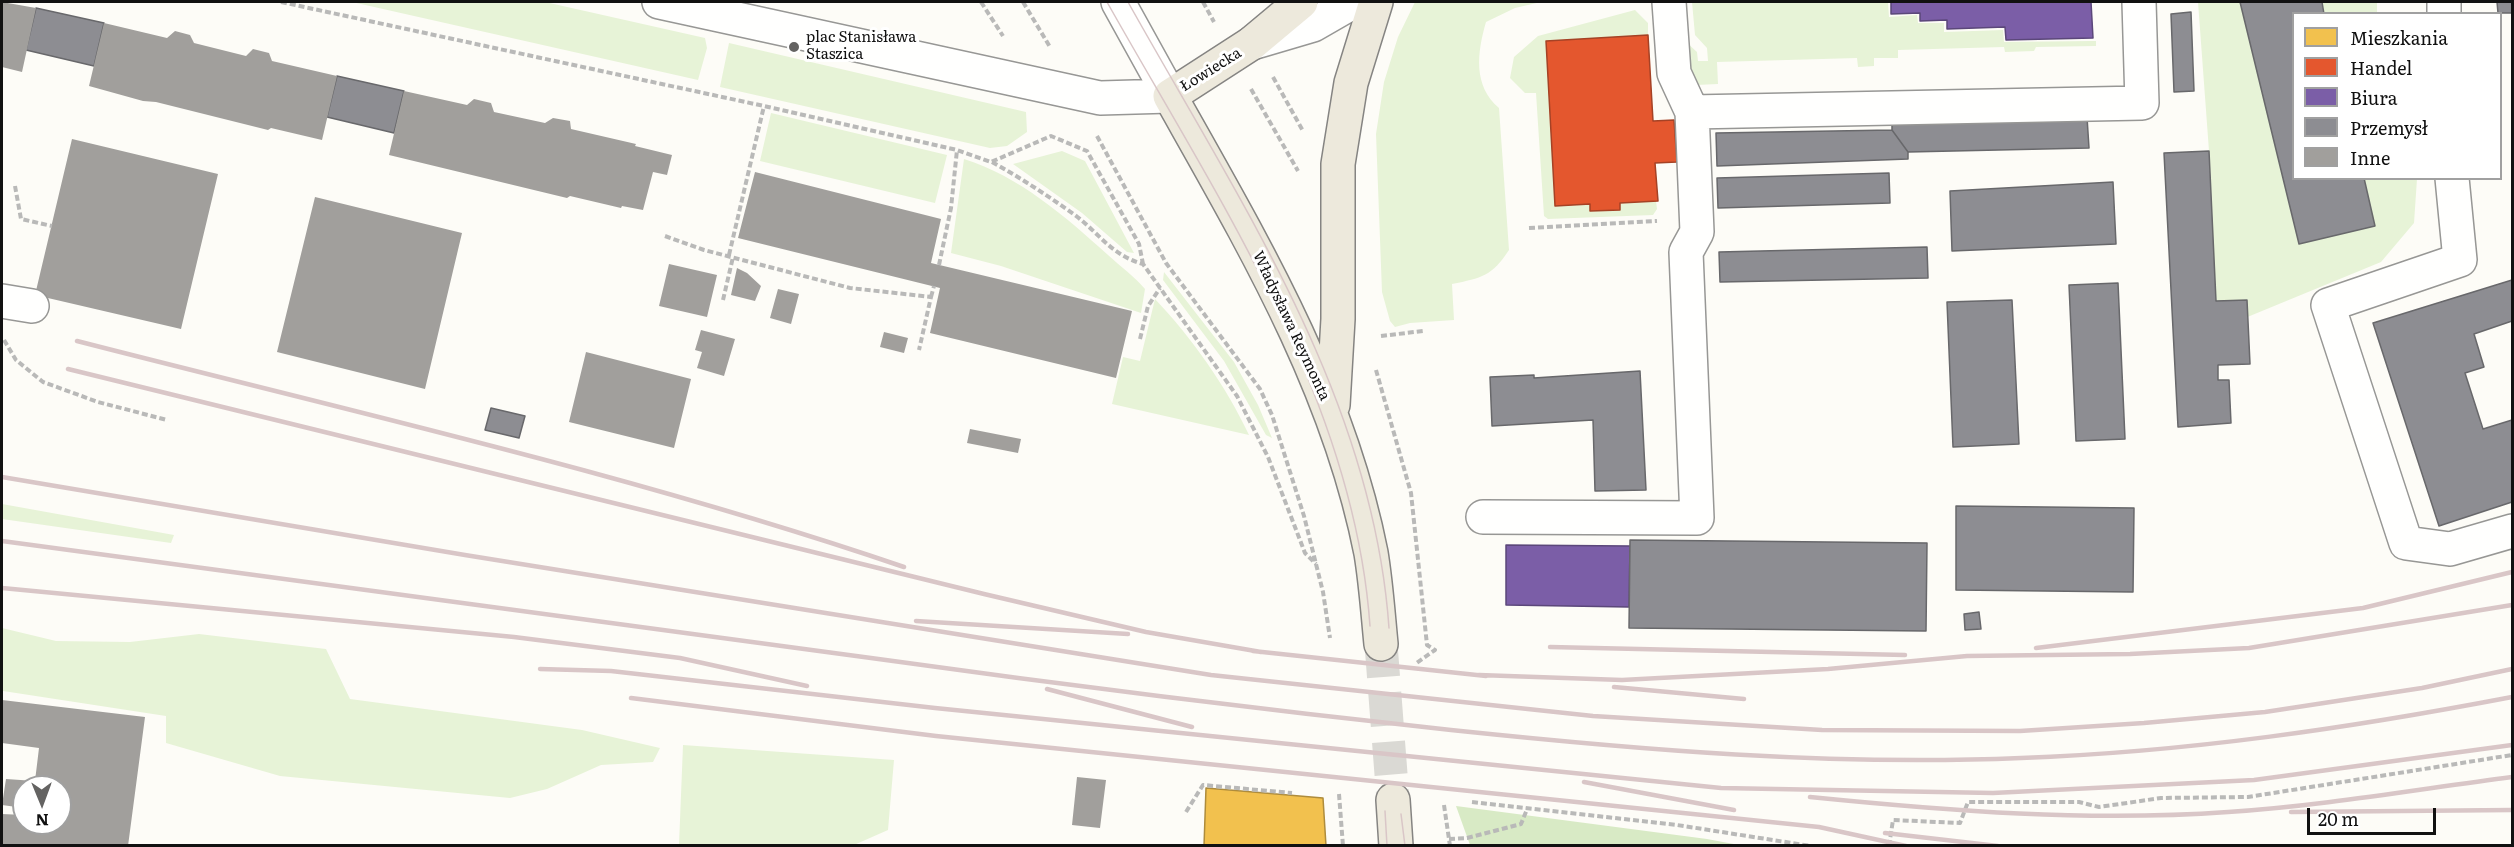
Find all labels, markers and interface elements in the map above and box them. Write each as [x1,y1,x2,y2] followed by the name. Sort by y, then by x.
[2292,12,2502,180] legend
[2350,24,2448,51] text: Mieszkania
[806,29,916,64] place label: plac Stanisława Staszica
[787,40,801,54] marker: plac Stanisława Staszica
[1177,44,1245,96] street label: Łowiecka
[2350,54,2412,81] text: Handel
[2350,84,2398,111] text: Biura
[2350,114,2428,141] text: Przemysł
[2350,144,2390,171] text: Inne
[1248,248,1334,404] street label: Władysława Reymonta
[12,775,72,835] north arrow
[2310,796,2439,834] scale bar
[2318,805,2359,832] text: 20 m
[35,809,49,833] text: N

